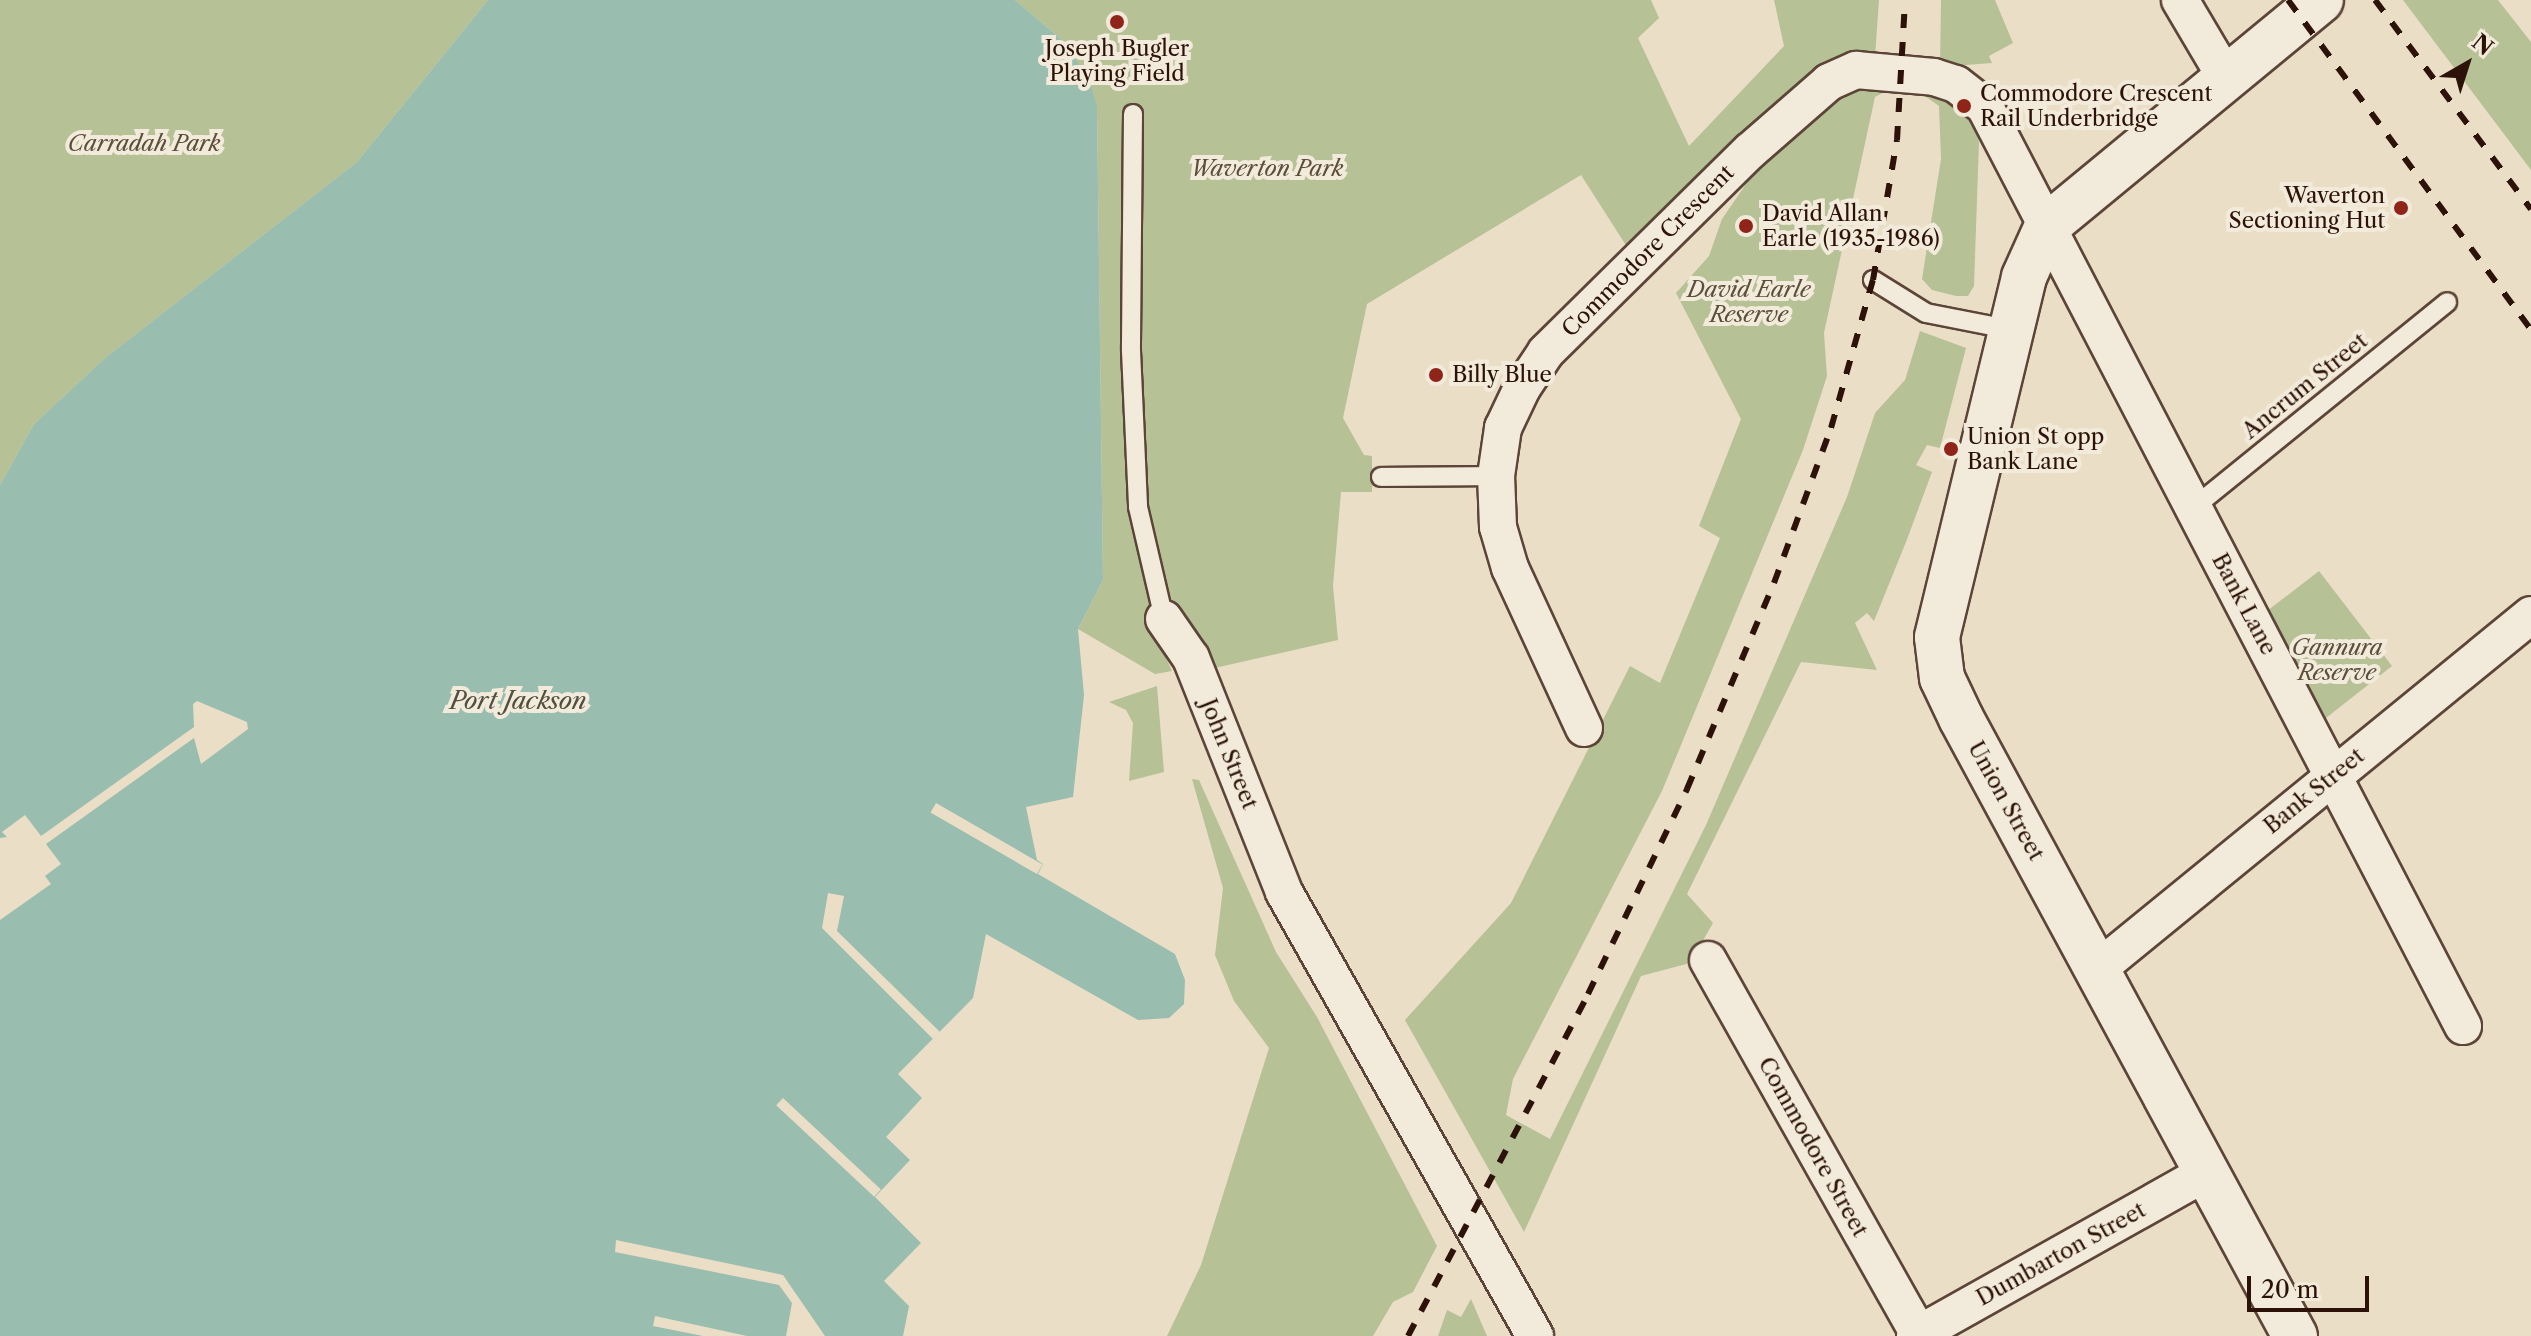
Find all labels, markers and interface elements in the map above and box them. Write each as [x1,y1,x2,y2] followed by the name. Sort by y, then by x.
[1108,13,1126,31] marker: Joseph Bugler Playing Field
[2427,24,2507,104] north arrow
[2466,28,2498,61] text: N
[1045,35,1189,86] place label: Joseph Bugler Playing Field
[1980,80,2212,132] place label: Commodore Crescent Rail Underbridge
[1955,97,1973,115] marker: Commodore Crescent Rail Underbridge
[68,131,220,157] park label: Carradah Park
[1191,156,1343,182] park label: Waverton Park
[1557,160,1739,342] street label: Commodore Crescent
[2228,182,2385,234] place label: Waverton Sectioning Hut
[2392,199,2410,217] marker: Waverton Sectioning Hut
[1762,200,1940,252] place label: David Allan Earle (1935-1986)
[1737,217,1755,235] marker: David Allan Earle (1935-1986)
[1687,276,1811,328] park label: David Earle Reserve
[2237,328,2373,444] street label: Ancrum Street
[1452,362,1553,388] place label: Billy Blue
[1427,366,1445,384] marker: Billy Blue
[1967,423,2104,474] place label: Union St opp Bank Lane
[1942,440,1960,458] marker: Union St opp Bank Lane
[2206,549,2282,659] street label: Bank Lane
[2291,634,2383,686] park label: Gannura Reserve
[450,687,586,715] water label: Port Jackson
[1195,695,1263,813] street label: John Street
[1962,737,2050,865] street label: Union Street
[2258,742,2370,840] street label: Bank Street
[1753,1053,1873,1241] street label: Commodore Street
[1972,1197,2150,1311] street label: Dumbarton Street
[2251,1260,2373,1310] scale bar
[2261,1275,2319,1304] text: 20 m

